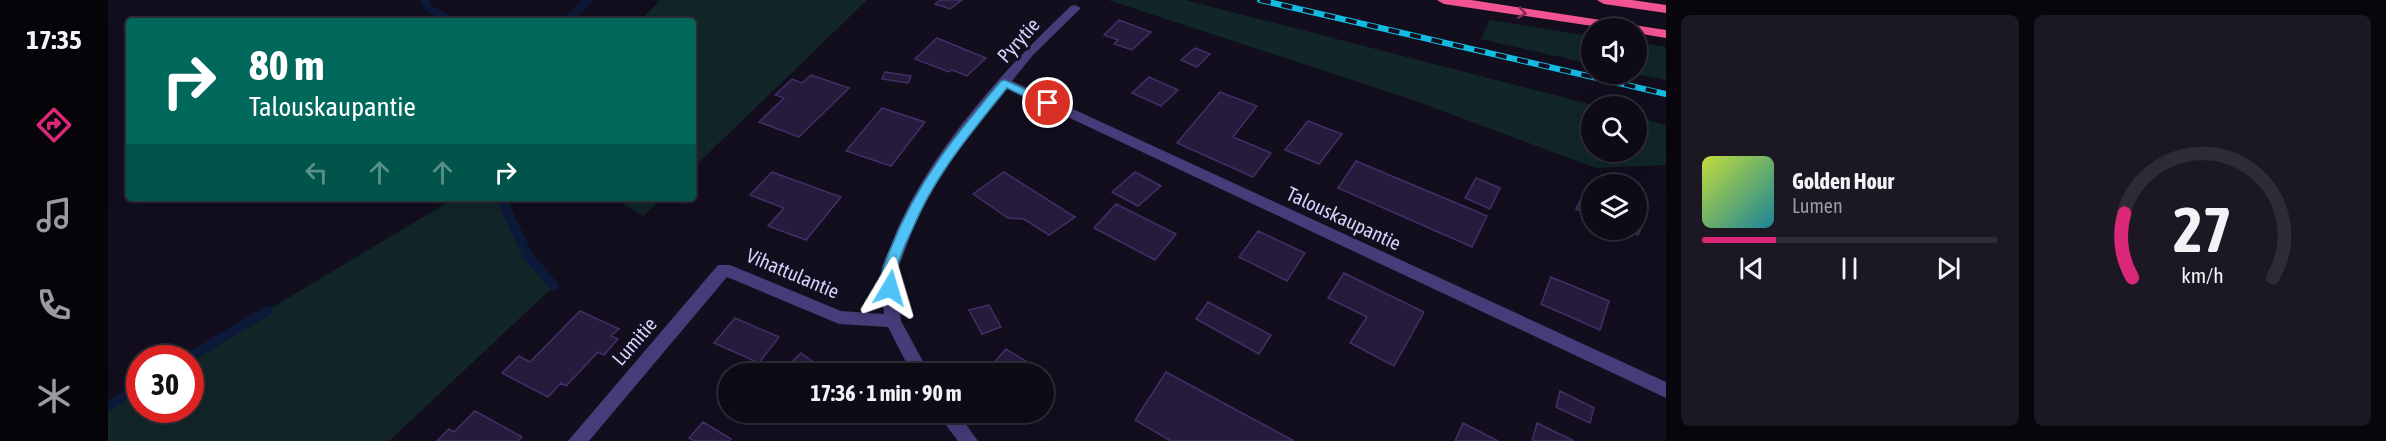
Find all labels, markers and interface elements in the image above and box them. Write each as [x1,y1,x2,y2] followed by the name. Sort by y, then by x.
[1517,7,1527,19] one-way arrow
[992,13,1044,67] street label: Pyrytie
[1581,18,1647,240] map controls
[1581,18,1647,84] button: sound
[26,24,82,55] text: 17:35
[249,41,324,89] text: 80 m
[150,42,228,120] icon: right
[1022,77,1073,128] pin
[1031,86,1064,119] icon: arrive
[249,91,416,122] text: Talouskaupantie
[1581,96,1647,162] button: search
[33,104,75,146] icon: directions
[300,156,333,189] icon: left
[363,156,396,189] icon: ahead
[426,156,459,189] icon: ahead
[489,156,522,189] icon: right
[1792,168,1894,194] text: Golden Hour
[1581,174,1647,240] button: layers
[1283,181,1405,255] street label: Talouskaupantie
[33,194,75,236] icon: music
[1792,194,1843,217] text: Lumen
[2173,194,2232,265] text: 27
[743,243,843,303] street label: Vihattulantie
[1735,252,1768,285] icon: previous
[1833,252,1866,285] icon: pause
[1932,252,1965,285] icon: next
[858,256,922,320] position arrow
[2181,263,2224,288] text: km/h
[33,284,75,326] icon: phone
[607,312,661,370] street label: Lumitie
[126,345,204,423] speed limit sign: 30
[33,375,75,417] icon: climate
[810,380,962,406] text: 17:36 · 1 min · 90 m

